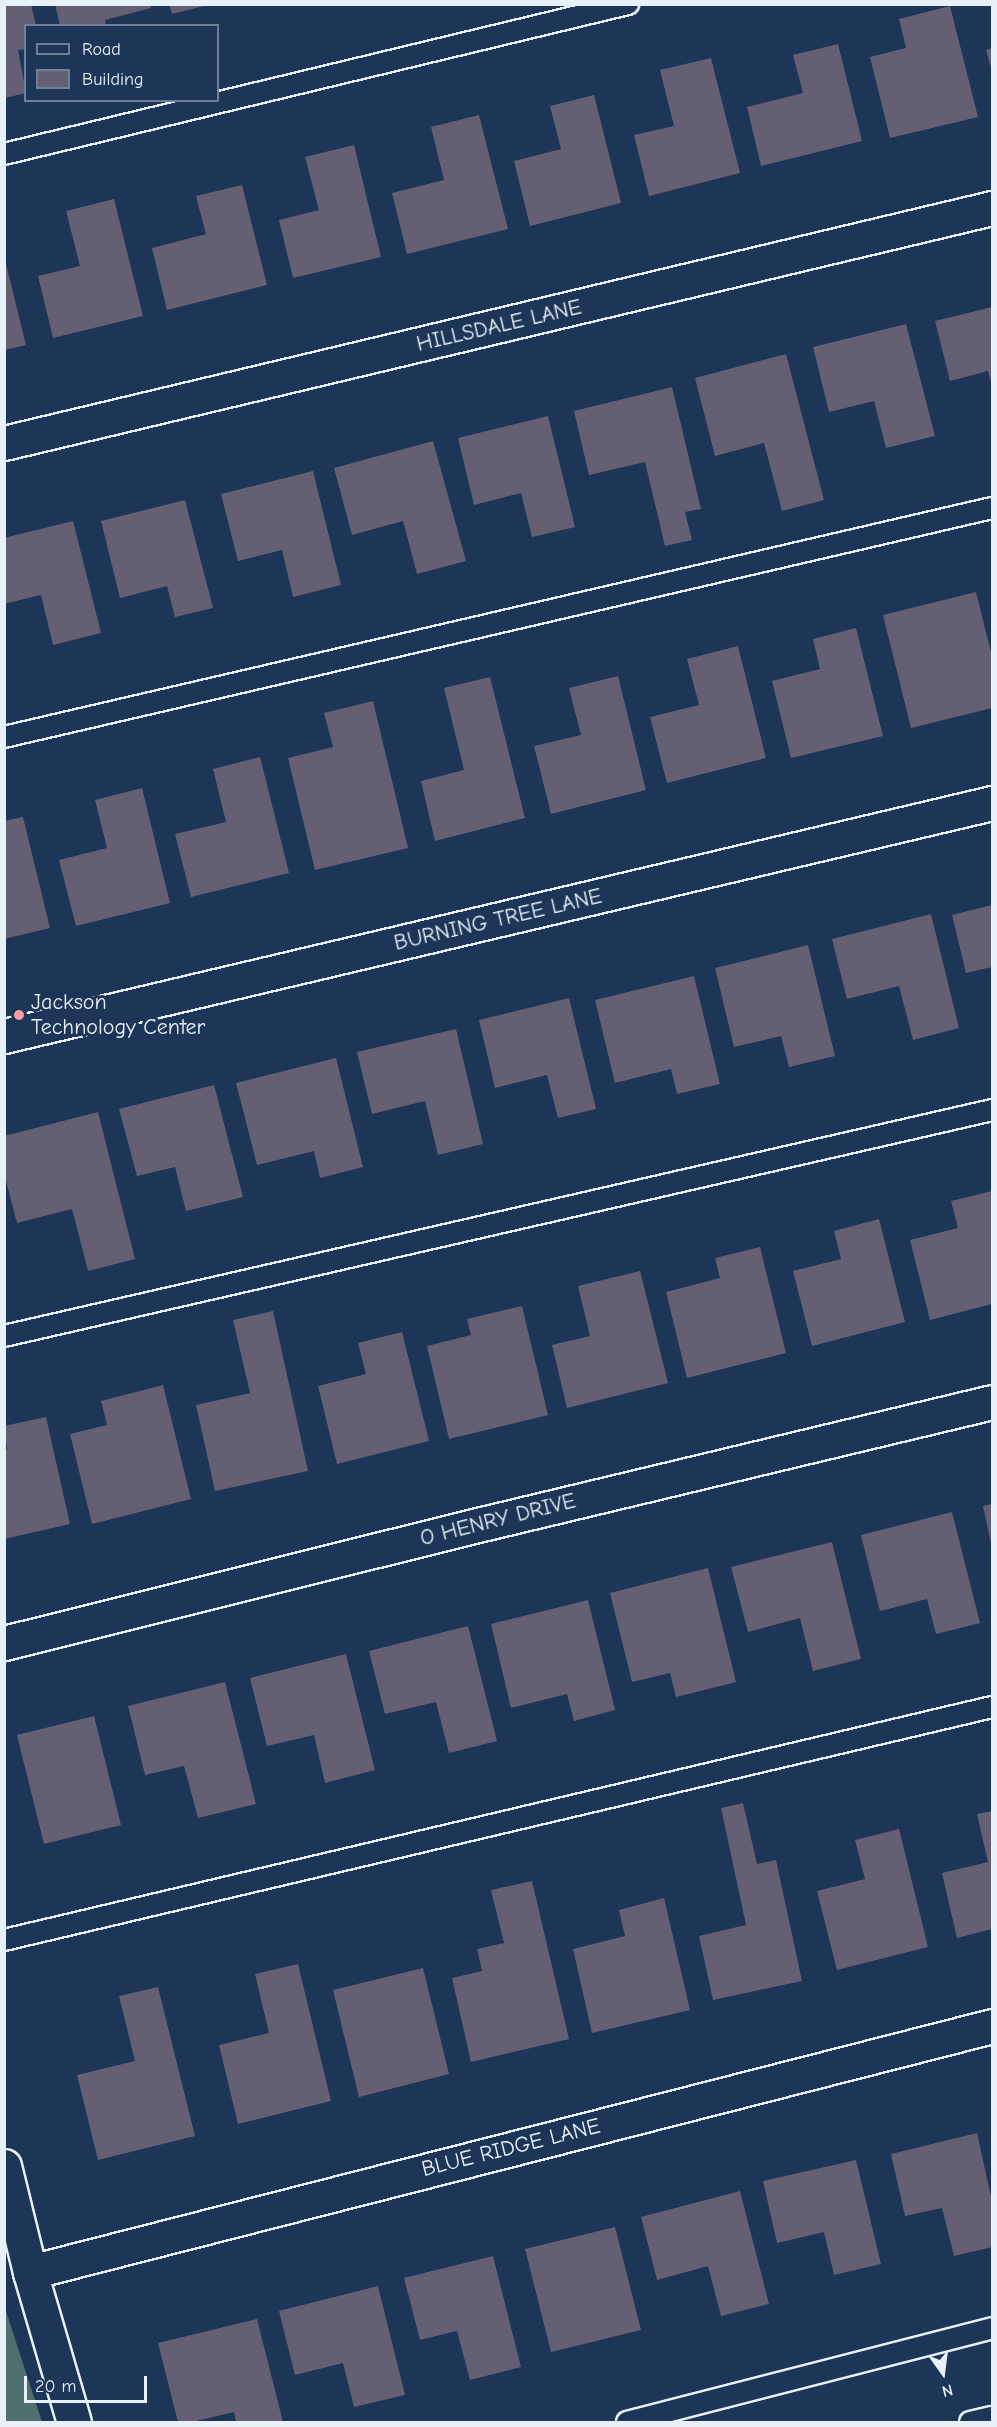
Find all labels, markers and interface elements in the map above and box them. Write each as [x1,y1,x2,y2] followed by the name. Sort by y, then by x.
[24,24,219,102] legend
[82,39,121,60] text: Road
[82,69,144,90] text: Building
[414,294,584,358] street label: HILLSDALE LANE
[391,883,605,957] street label: BURNING TREE LANE
[31,989,205,1040] place label: Jackson Technology Center
[12,1008,26,1022] marker: Jackson Technology Center
[418,1488,578,1552] street label: O HENRY DRIVE
[419,2113,603,2183] street label: BLUE RIDGE LANE
[913,2343,973,2403] north arrow
[27,2364,150,2402] scale bar
[35,2376,76,2397] text: 20 m
[940,2380,955,2400] text: N

